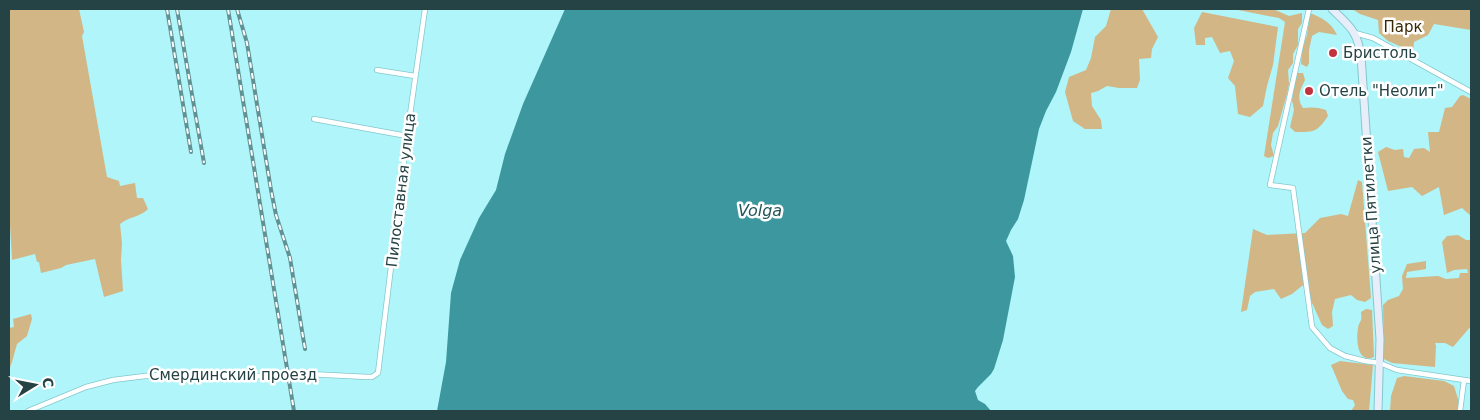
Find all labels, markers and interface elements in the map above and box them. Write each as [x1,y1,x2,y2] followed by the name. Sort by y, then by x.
[1383,18,1423,36] park label: Парк
[1343,44,1417,62] place label: Бристоль
[1327,47,1339,59] marker: Бристоль
[1319,82,1444,100] place label: Отель "Неолит"
[1303,85,1315,97] marker: Отель "Неолит"
[383,112,419,268] street label: Пилоставная улица
[1357,136,1385,274] street label: улица Пятилетки
[738,201,782,220] water label: Volga
[10,360,60,410] north arrow
[149,366,317,384] street label: Смердинский проезд
[39,376,57,389] text: С

